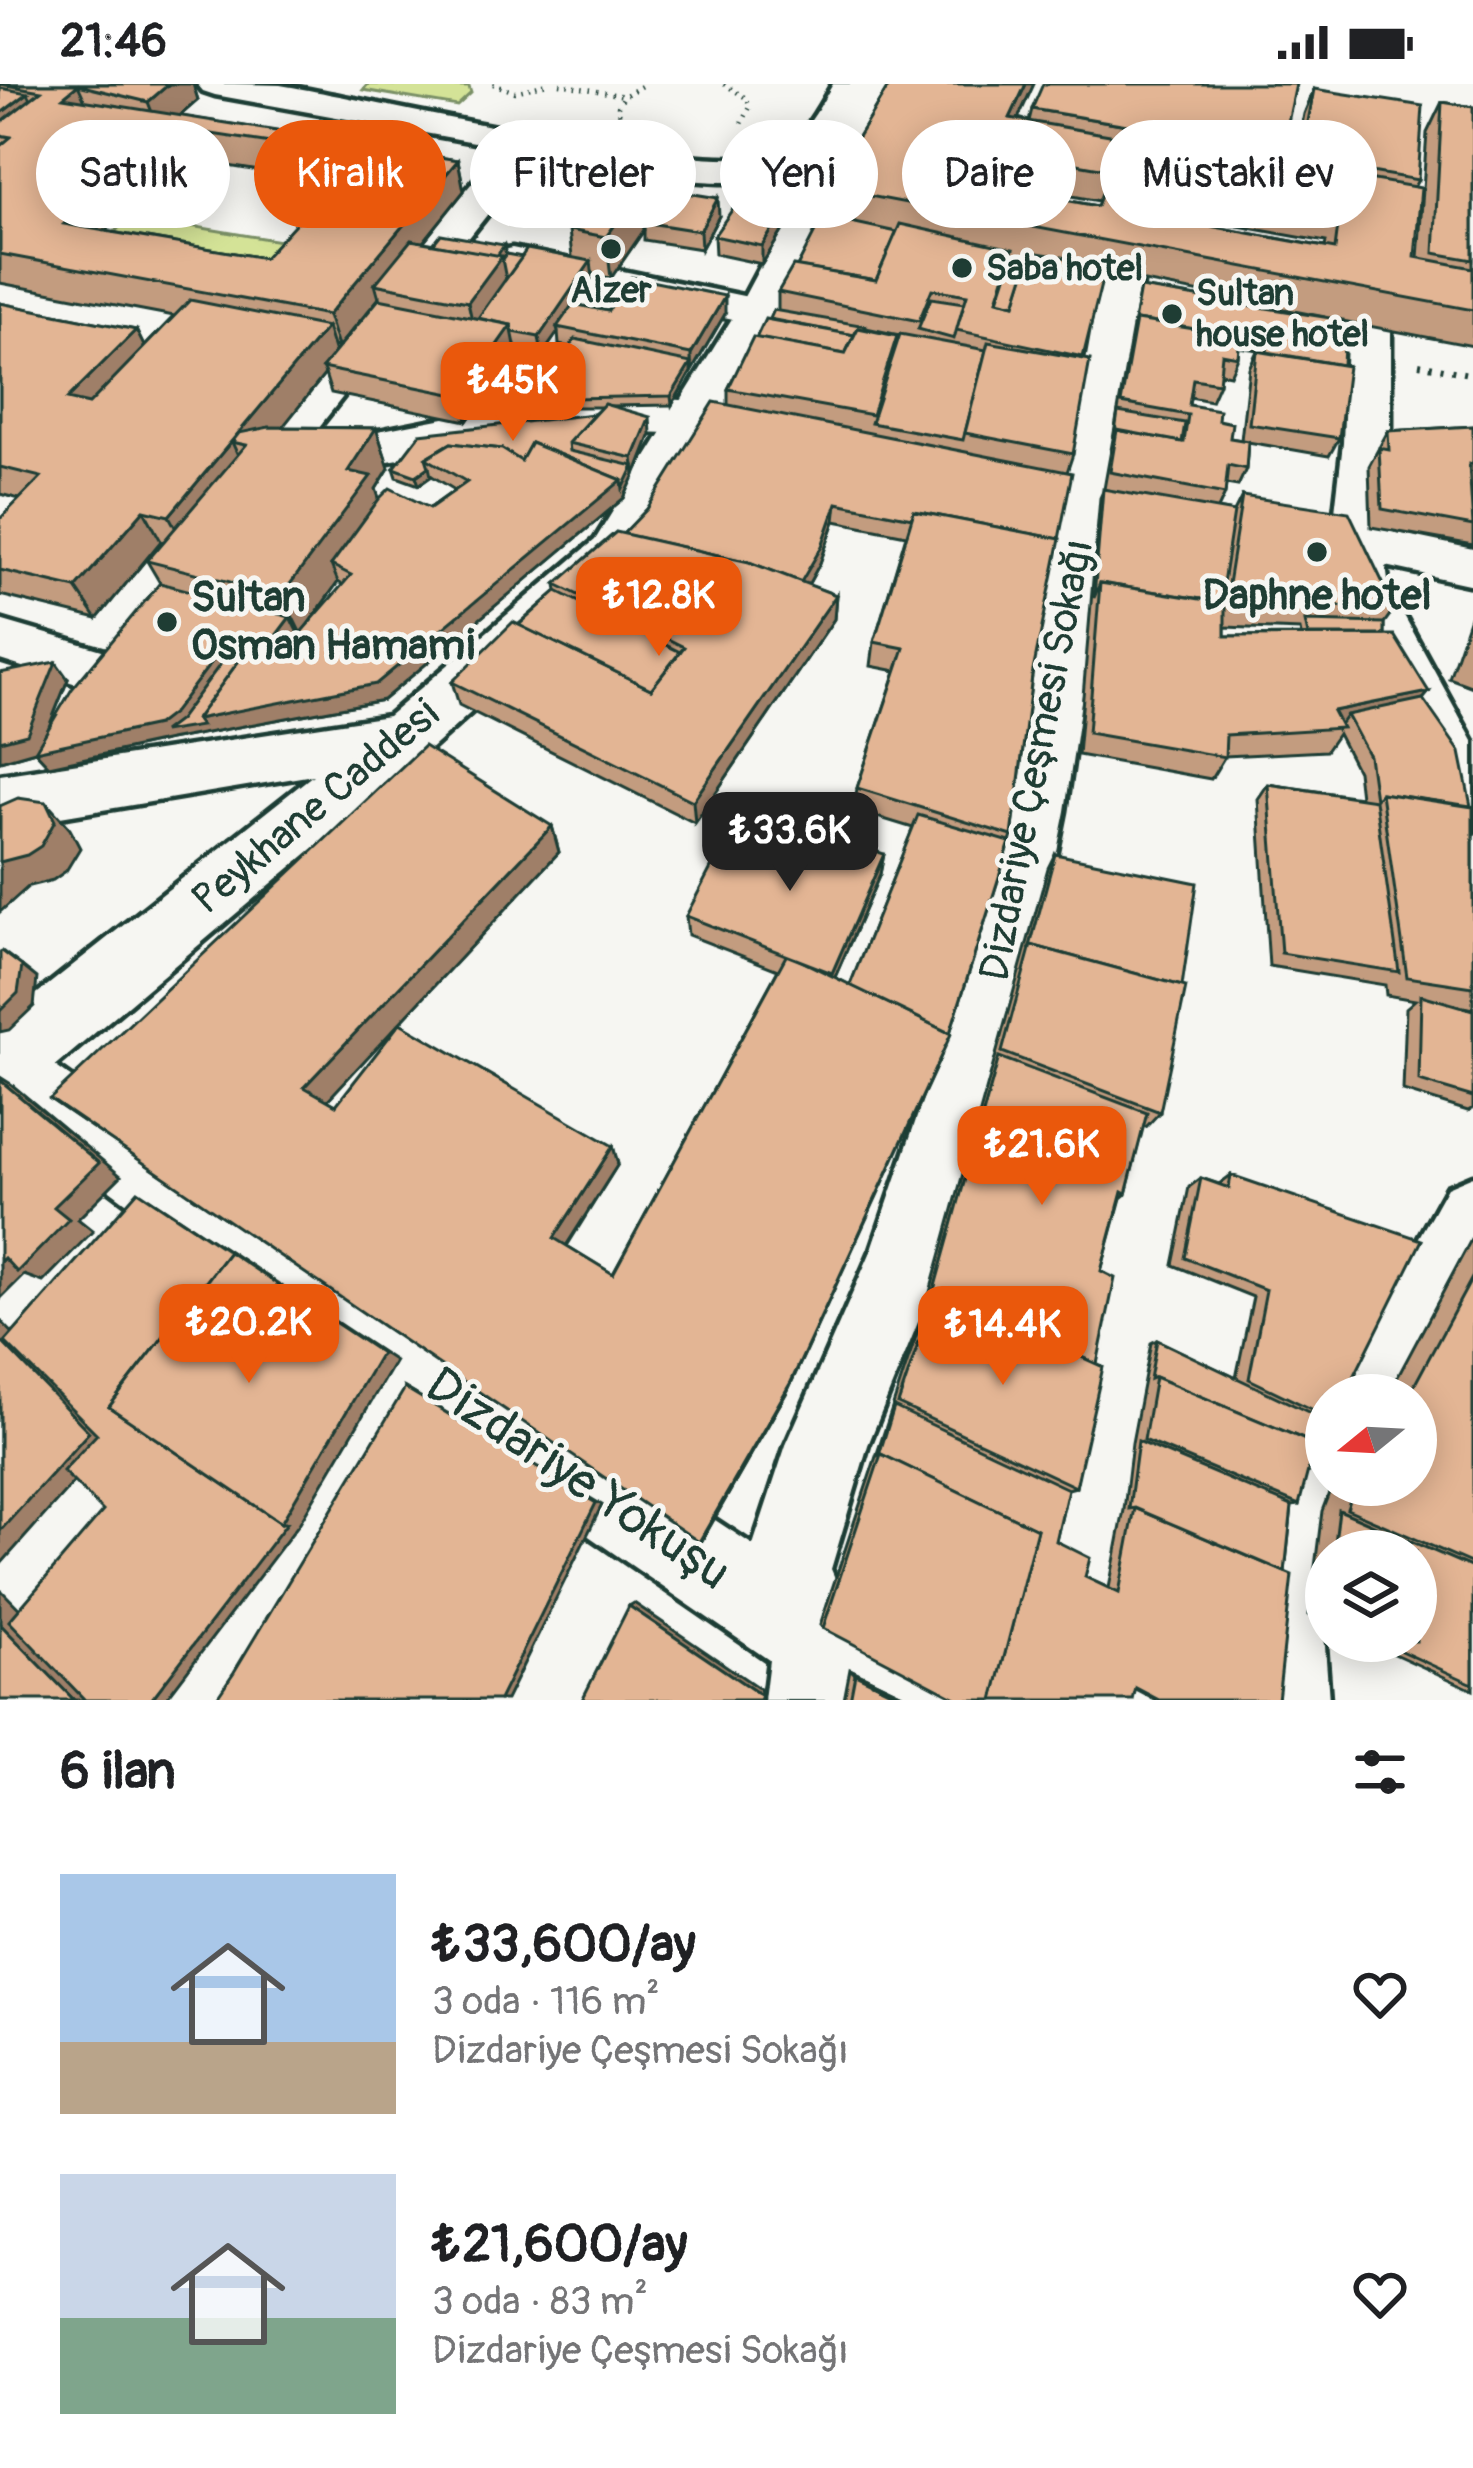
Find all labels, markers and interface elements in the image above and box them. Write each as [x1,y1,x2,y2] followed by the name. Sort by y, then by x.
[60,14,167,70] text: 21:46
[36,120,230,228] chip: Satılık
[254,120,446,228] chip: Kiralık
[470,120,696,228] chip: Filtreler
[720,120,878,228] chip: Yeni
[902,120,1076,228] chip: Daire
[1100,120,1377,228] chip: Müstakil ev
[598,236,624,262] marker: Alzer
[986,246,1143,291] place label: Saba hotel
[949,255,975,281] marker: Saba hotel
[570,268,653,313] place label: Alzer
[1196,271,1369,357] place label: Sultan house hotel
[1159,301,1185,327] marker: Sultan house hotel
[442,342,584,444] pin: ₺45K
[468,356,558,405] text: ₺45K
[969,535,1105,985] street label: Dizdariye Çeşmesi Sokağı
[1304,539,1330,565] marker: Daphne hotel
[561,557,757,659] pin: ₺12.8K
[1203,570,1431,622] place label: Daphne hotel
[603,571,715,620] text: ₺12.8K
[191,572,475,672] place label: Sultan Osman Hamami
[154,609,180,635] marker: Sultan Osman Hamami
[182,688,450,926] street label: Peykhane Caddesi
[692,792,888,894] pin: ₺33.6K
[729,806,851,855] text: ₺33.6K
[944,1106,1140,1208] pin: ₺21.6K
[984,1120,1100,1169] text: ₺21.6K
[151,1284,347,1386] pin: ₺20.2K
[905,1286,1101,1388] pin: ₺14.4K
[186,1298,312,1347] text: ₺20.2K
[945,1300,1061,1349] text: ₺14.4K
[413,1353,743,1605] street label: Dizdariye Yokuşu
[1305,1374,1437,1506] north arrow
[1305,1374,1437,1662] map controls
[1305,1530,1437,1662] button: layers
[1347,1739,1413,1805] icon: filters
[60,1740,176,1804] text: 6 ilan
[432,1913,696,1977] text: ₺33,600/ay
[156,1922,300,2066] icon: home
[1347,1961,1413,2027] icon: heart
[432,1977,660,2026] text: 3 oda · 116 m²
[432,2026,849,2075] text: Dizdariye Çeşmesi Sokağı
[432,2213,687,2277] text: ₺21,600/ay
[156,2222,300,2366] icon: home
[1347,2261,1413,2327] icon: heart
[432,2277,648,2326] text: 3 oda · 83 m²
[432,2326,849,2375] text: Dizdariye Çeşmesi Sokağı

